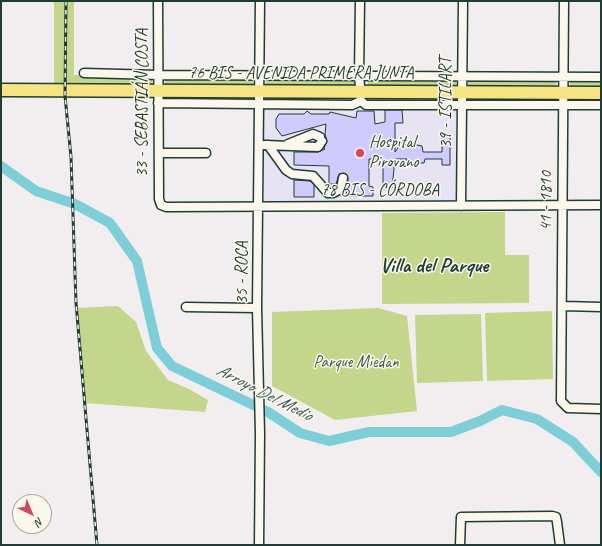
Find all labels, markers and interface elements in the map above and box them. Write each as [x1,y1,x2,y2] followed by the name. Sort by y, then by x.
[133,29,153,177] street label: 33 - SEBASTIÁN COSTA
[437,57,457,149] street label: 39 - ISTILART
[189,64,413,84] street label: 76 BIS - AVENIDA PRIMERA JUNTA
[369,133,419,173] place label: Hospital Pirovano
[354,147,366,159] marker: Hospital Pirovano
[537,171,557,231] street label: 41 - 1810
[321,181,439,201] street label: 78 BIS - CÓRDOBA
[233,241,253,305] street label: 35 - ROCA
[380,253,488,279] district label: Villa del Parque
[313,353,399,373] park label: Parque Miedan
[212,360,316,426] water label: Arroyo Del Medio
[12,494,52,534] north arrow
[32,515,47,529] text: N

